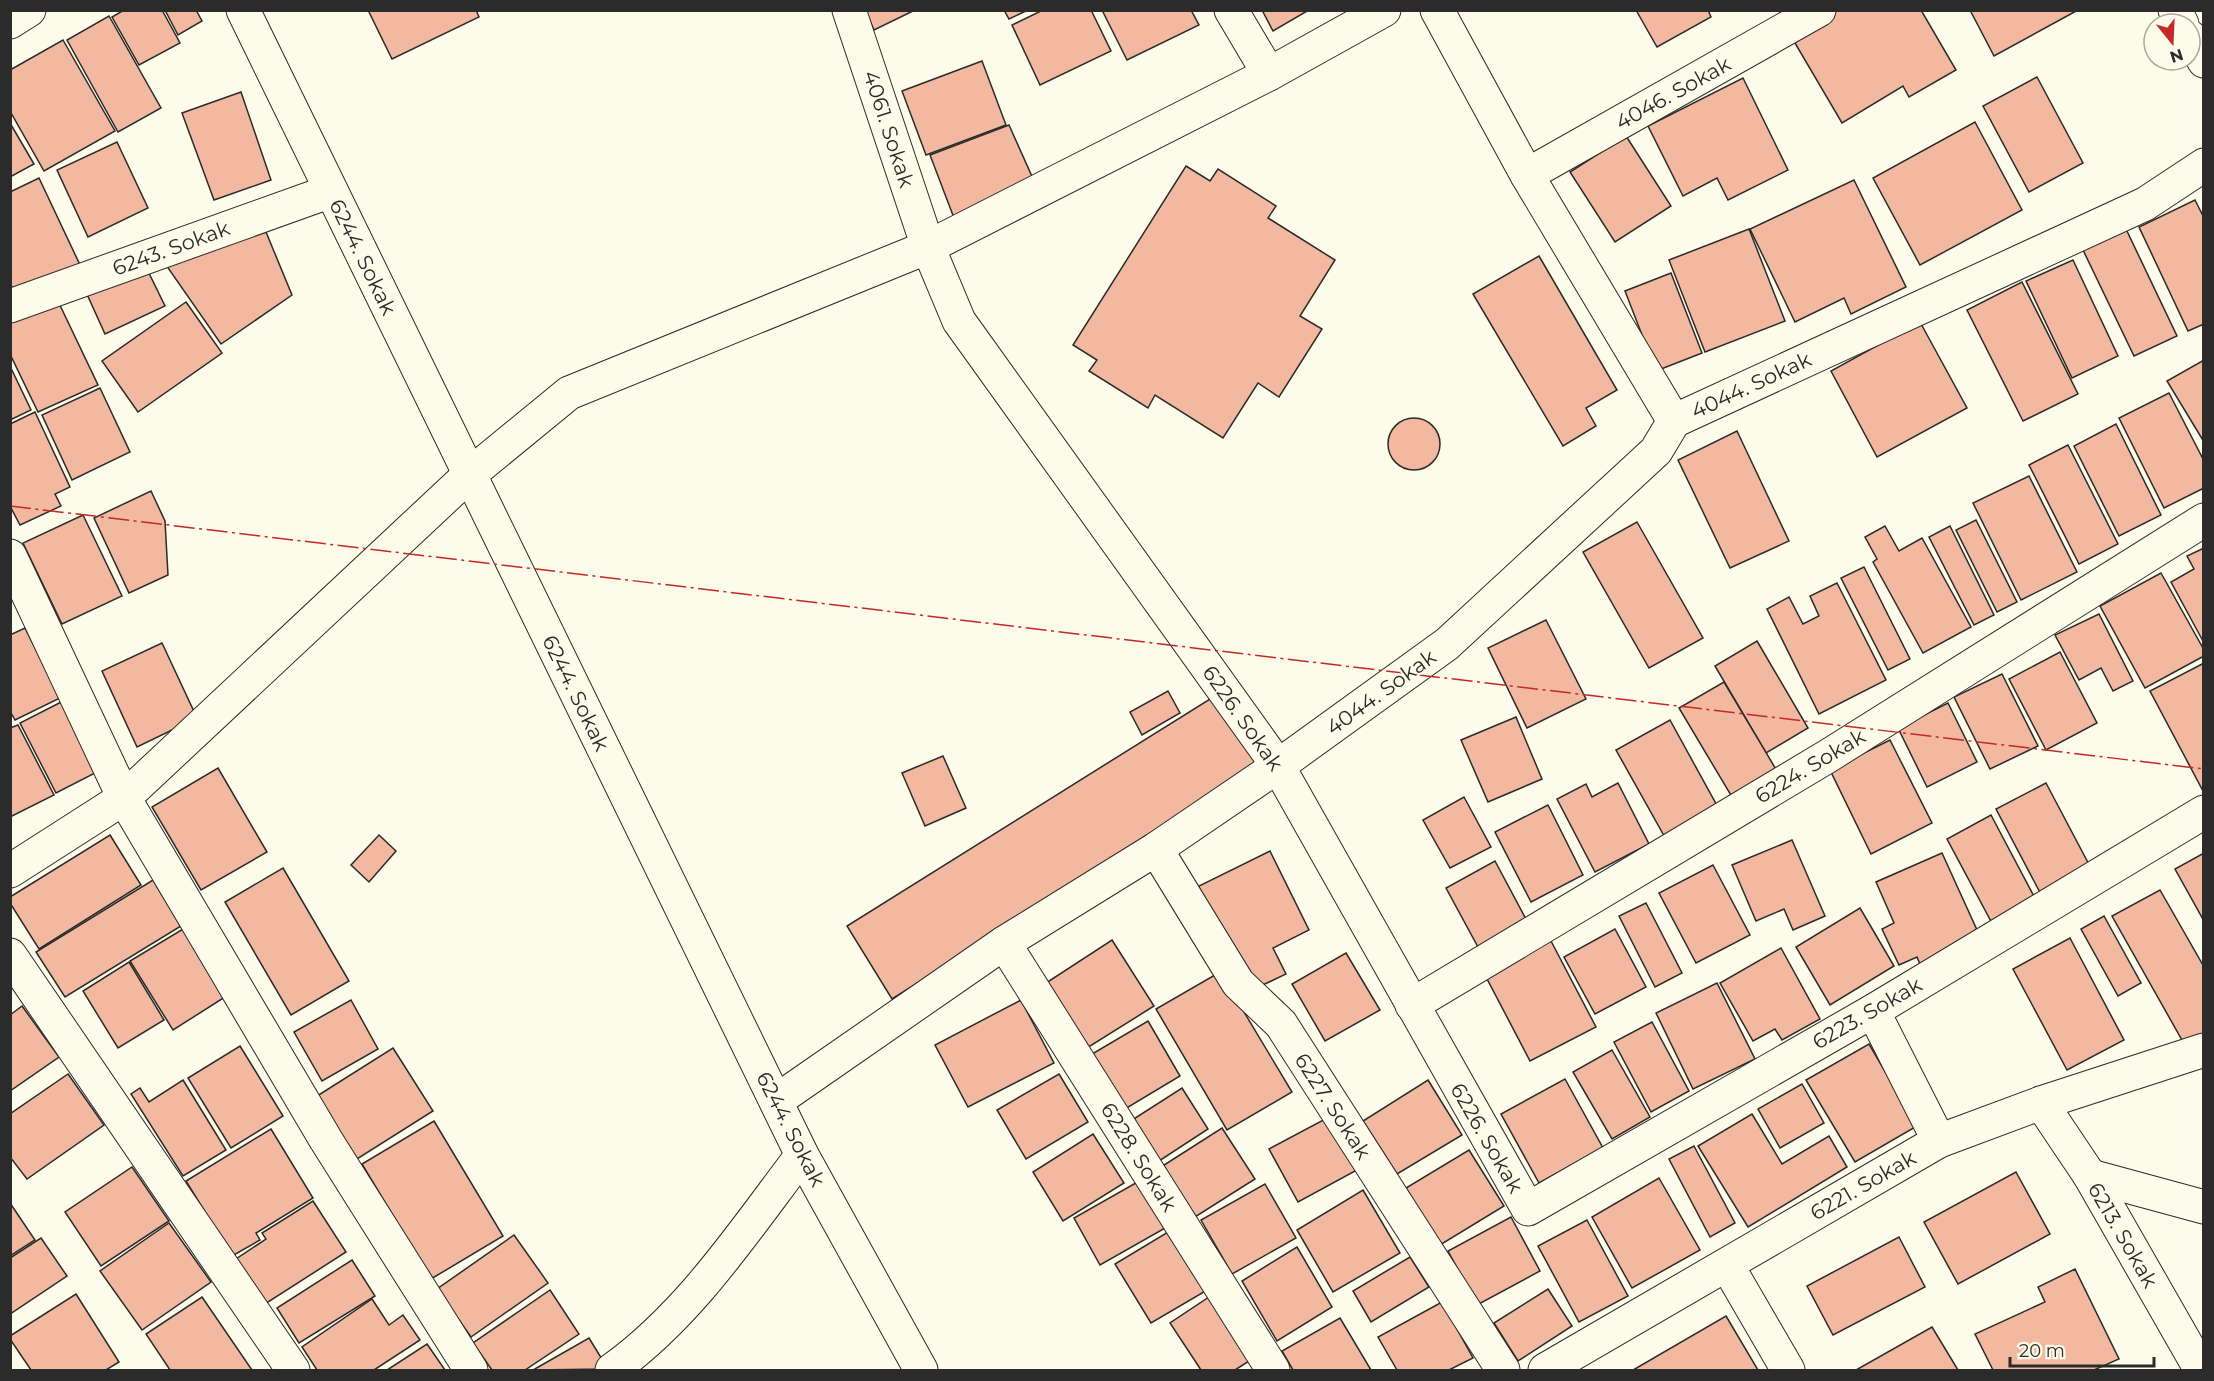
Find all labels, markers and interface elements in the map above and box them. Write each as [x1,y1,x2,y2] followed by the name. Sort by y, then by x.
[2142,12,2202,72] north arrow
[2167,45,2186,67] text: N
[1611,51,1735,135] street label: 4046. Sokak
[858,67,920,191] street label: 4061. Sokak
[324,195,402,319] street label: 6244. Sokak
[109,215,233,281] street label: 6243. Sokak
[1687,346,1815,424] street label: 4044. Sokak
[537,631,615,755] street label: 6244. Sokak
[1321,644,1441,740] street label: 4044. Sokak
[1198,660,1289,776] street label: 6226. Sokak
[1750,723,1870,809] street label: 6224. Sokak
[1808,972,1926,1054] street label: 6223. Sokak
[1290,1048,1377,1164] street label: 6227. Sokak
[751,1067,831,1191] street label: 6244. Sokak
[1445,1079,1529,1198] street label: 6226. Sokak
[1096,1098,1183,1216] street label: 6228. Sokak
[1806,1145,1921,1225] street label: 6221. Sokak
[2083,1178,2163,1292] street label: 6213. Sokak
[2010,1330,2154,1368] scale bar
[2019,1340,2065,1362] text: 20 m

